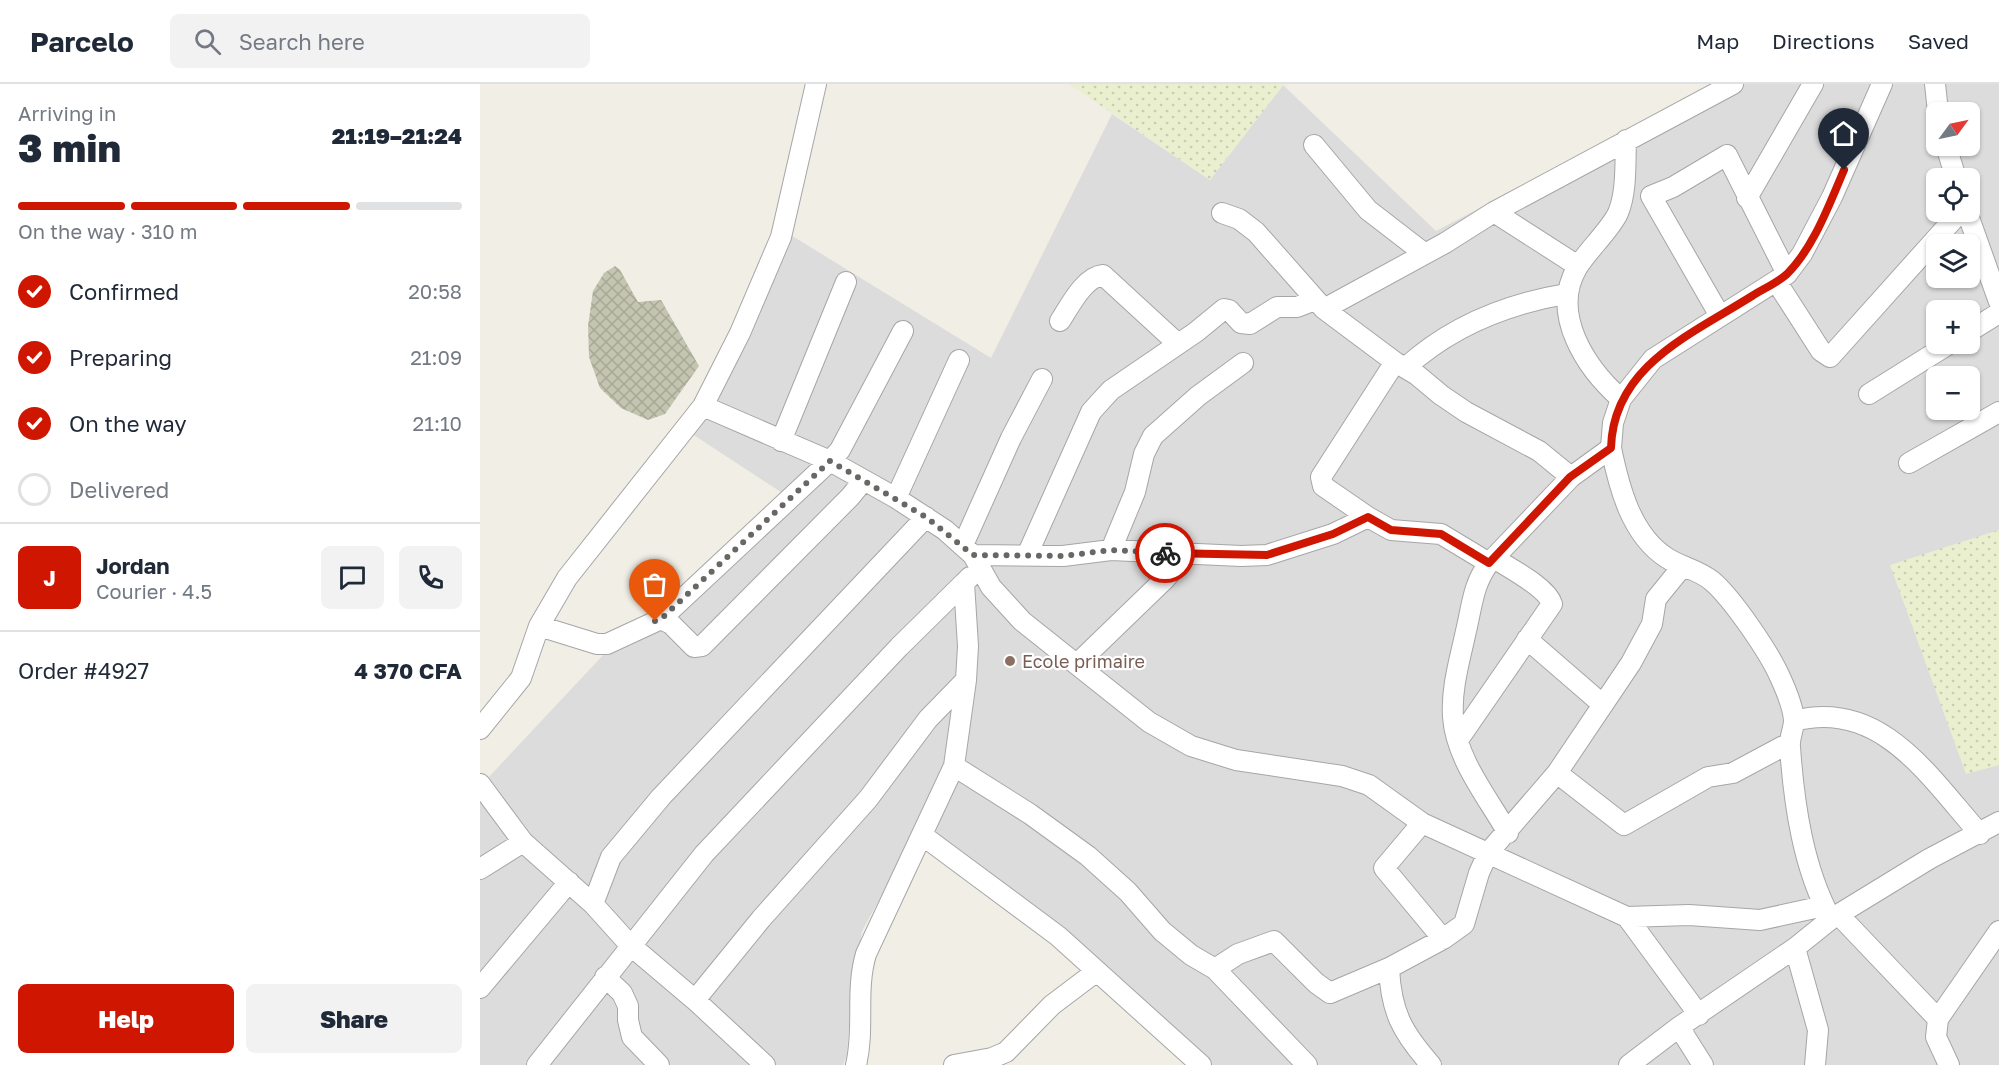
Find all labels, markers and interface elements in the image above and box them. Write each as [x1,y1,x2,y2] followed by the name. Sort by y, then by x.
[170,14,590,68] search box
[30,25,134,58] text: Parcelo
[191,25,224,58] icon: search
[239,28,365,55] text: Search here
[1696,28,1739,54] text: Map
[1772,28,1875,54] text: Directions
[1908,28,1969,54] text: Saved
[18,101,116,125] text: Arriving in
[1926,102,1980,156] north arrow
[1926,102,1980,420] map controls
[1818,108,1869,170] pin
[1827,117,1860,150] icon: home
[332,122,462,149] text: 21:19–21:24
[18,124,121,171] text: 3 min
[1926,168,1980,222] button: locate
[18,219,197,243] text: On the way · 310 m
[1926,234,1980,288] button: layers
[18,275,51,308] icon: check
[69,278,179,305] text: Confirmed
[408,279,462,303] text: 20:58
[1926,300,1980,354] button: +
[18,341,51,374] icon: check
[69,344,172,371] text: Preparing
[410,345,462,369] text: 21:09
[1926,366,1980,420] button: −
[18,407,51,440] icon: check
[69,410,187,437] text: On the way
[413,411,462,435] text: 21:10
[69,476,169,503] text: Delivered
[1135,523,1195,583] courier
[1149,537,1182,570] icon: bike
[321,546,384,609] button: chat
[399,546,462,609] button: phone
[96,552,170,579] text: Jordan
[629,559,680,621] pin
[43,564,56,591] text: J
[638,568,671,601] icon: bag
[96,579,212,603] text: Courier · 4.5
[1022,650,1145,672] place label: Ecole primaire
[1003,654,1017,668] marker: Ecole primaire
[18,657,149,684] text: Order #4927
[354,657,462,684] text: 4 370 CFA
[18,984,234,1053] button: Help
[246,984,462,1053] button: Share

